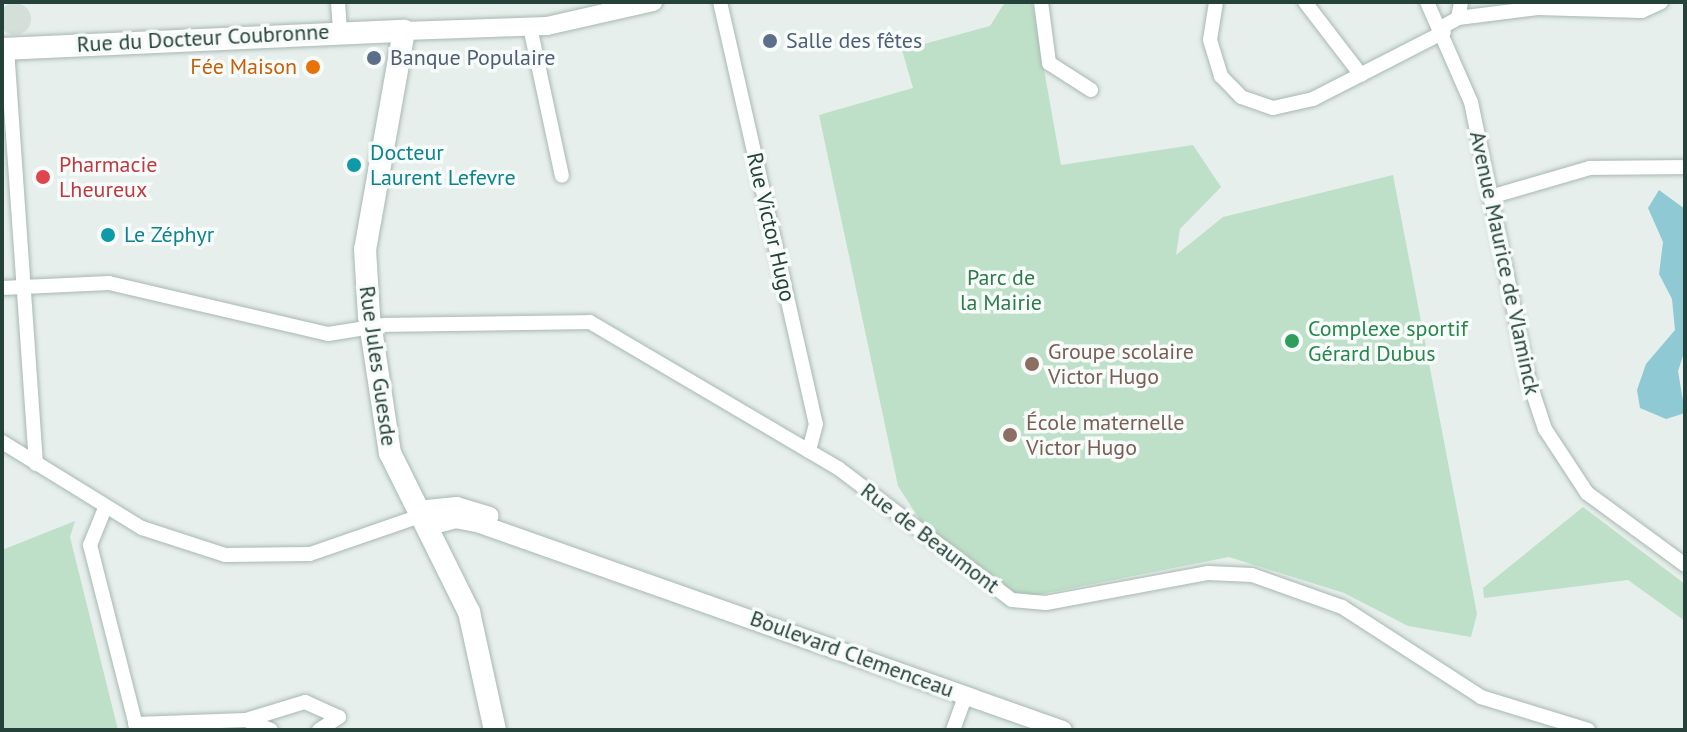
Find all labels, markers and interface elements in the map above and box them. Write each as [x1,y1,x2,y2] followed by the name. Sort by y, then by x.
[76,18,330,58] street label: Rue du Docteur Coubronne
[786,28,922,54] place label: Salle des fêtes
[761,32,779,50] marker: Salle des fêtes
[390,45,555,71] place label: Banque Populaire
[365,49,383,67] marker: Banque Populaire
[190,54,297,80] place label: Fée Maison
[304,58,322,76] marker: Fée Maison
[1464,128,1546,398] street label: Avenue Maurice de Vlaminck
[370,139,516,190] place label: Docteur Laurent Lefevre
[741,150,801,304] street label: Rue Victor Hugo
[59,151,157,202] place label: Pharmacie Lheureux
[345,156,363,174] marker: Docteur Laurent Lefevre
[34,168,52,186] marker: Pharmacie Lheureux
[124,222,215,248] place label: Le Zéphyr
[99,226,117,244] marker: Le Zéphyr
[960,264,1042,316] park label: Parc de la Mairie
[354,284,402,448] street label: Rue Jules Guesde
[1308,315,1468,366] place label: Complexe sportif Gérard Dubus
[1283,332,1301,350] marker: Complexe sportif Gérard Dubus
[1048,338,1194,390] place label: Groupe scolaire Victor Hugo
[1023,355,1041,373] marker: Groupe scolaire Victor Hugo
[1026,409,1184,460] place label: École maternelle Victor Hugo
[1001,426,1019,444] marker: École maternelle Victor Hugo
[856,477,1004,599] street label: Rue de Beaumont
[747,605,957,703] street label: Boulevard Clemenceau

